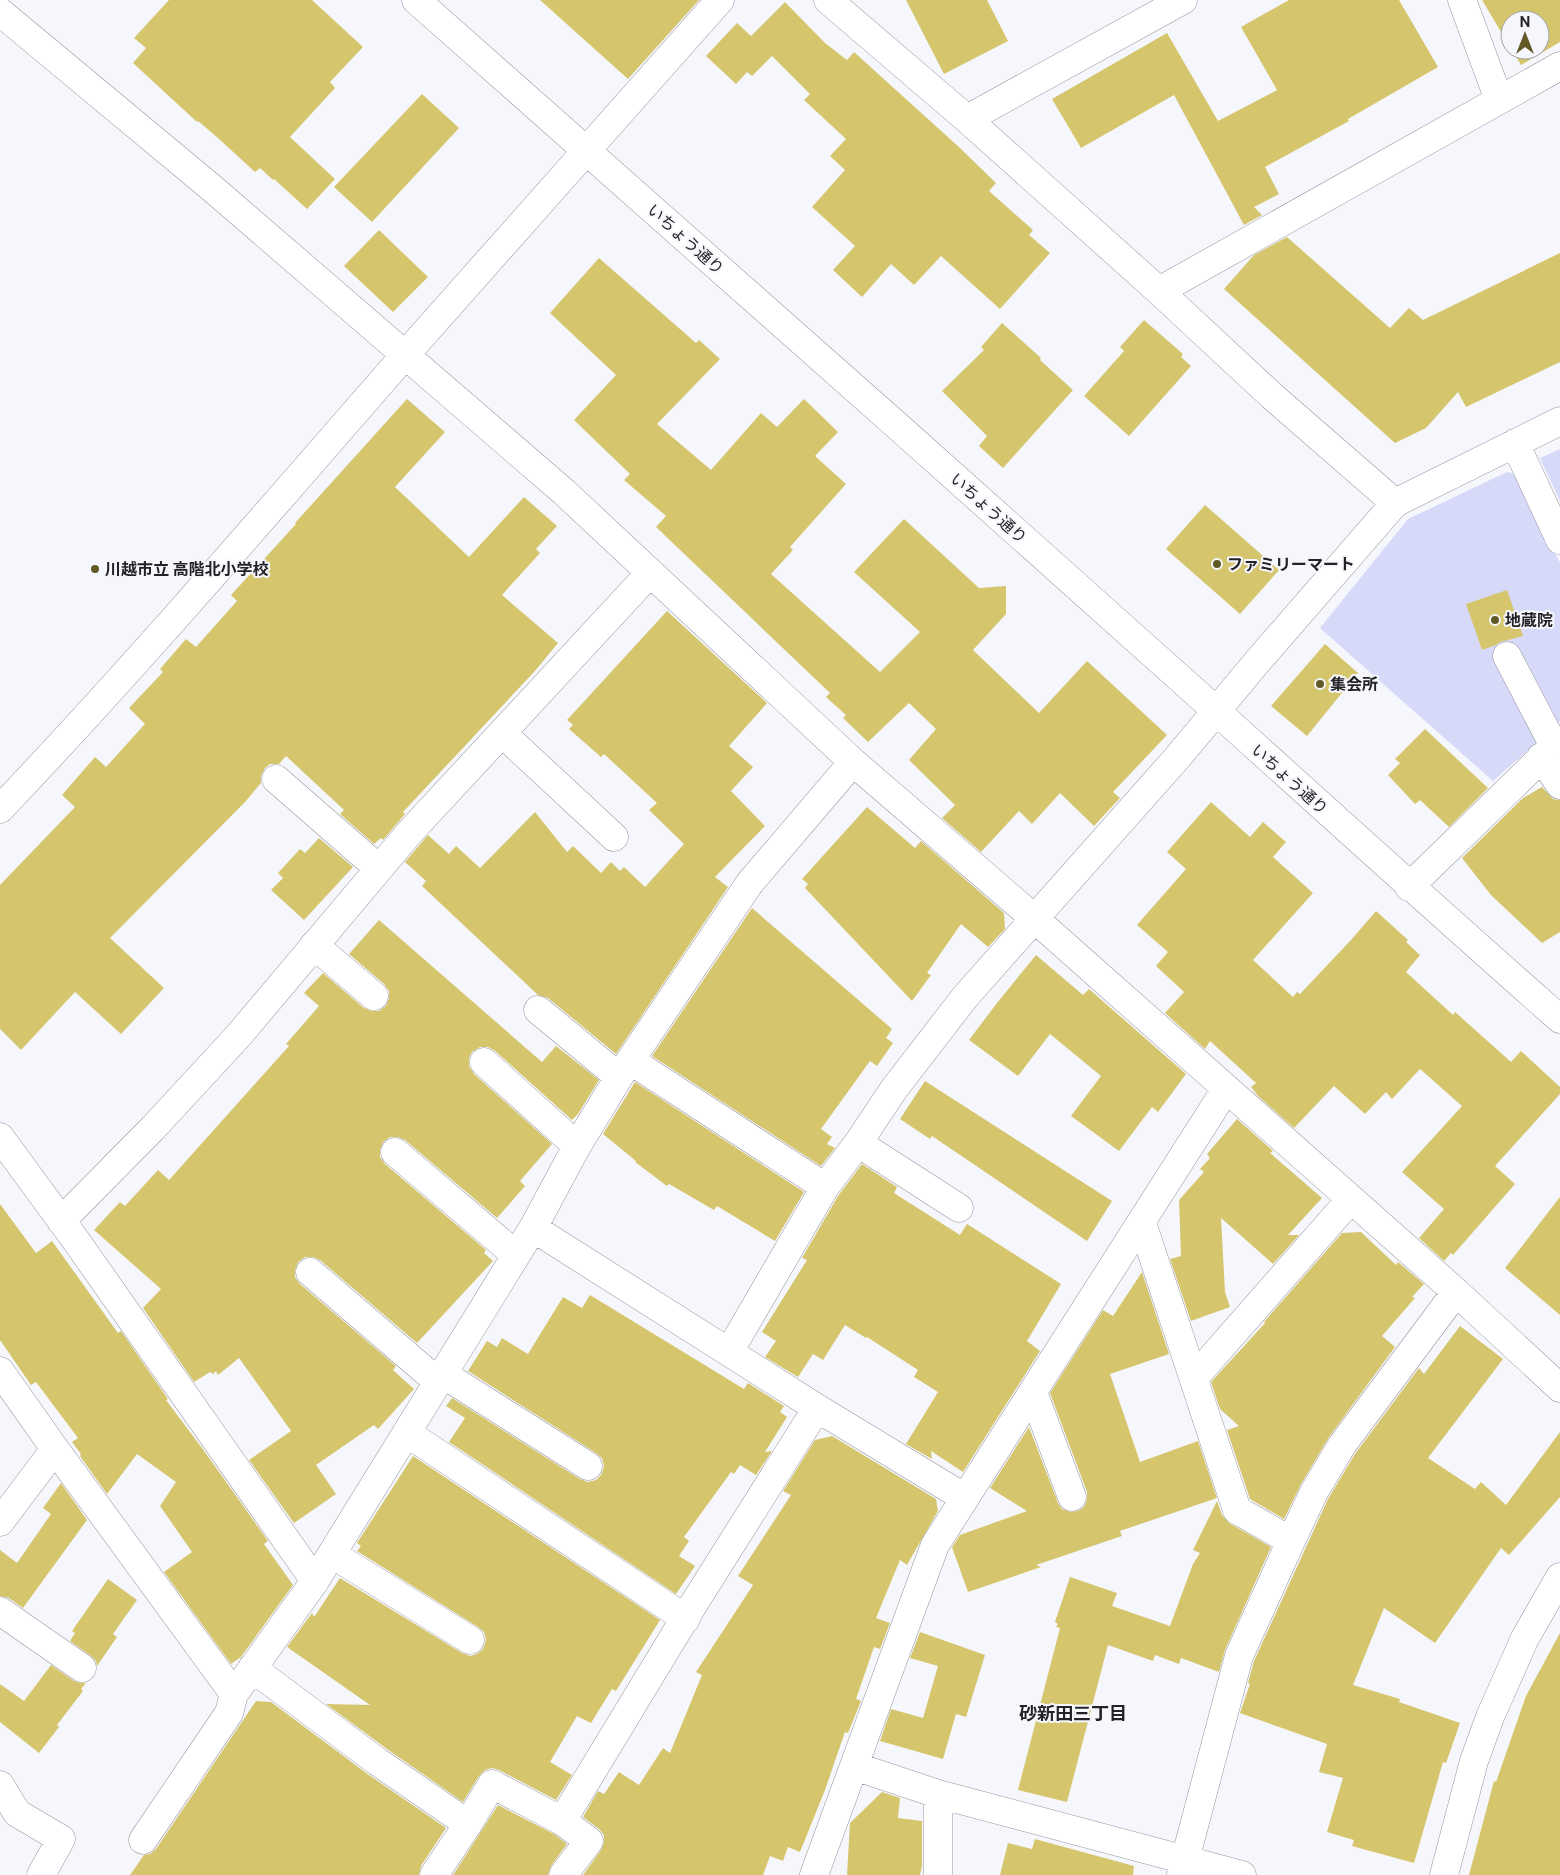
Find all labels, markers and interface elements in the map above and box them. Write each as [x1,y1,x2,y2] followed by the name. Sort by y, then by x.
[1500,10,1550,60] north arrow
[1520,14,1530,30] text: N
[644,200,728,279] street label: いちょう通り
[947,469,1031,548] street label: いちょう通り
[1227,555,1355,574] place label: ファミリーマート
[1211,558,1223,570] marker: ファミリーマート
[105,560,269,579] place label: 川越市立 高階北小学校
[89,563,101,575] marker: 川越市立 高階北小学校
[1505,611,1553,630] place label: 地蔵院
[1489,614,1501,626] marker: 地蔵院
[1330,675,1378,694] place label: 集会所
[1314,678,1326,690] marker: 集会所
[1248,740,1332,819] street label: いちょう通り
[1019,1703,1127,1724] district label: 砂新田三丁目

